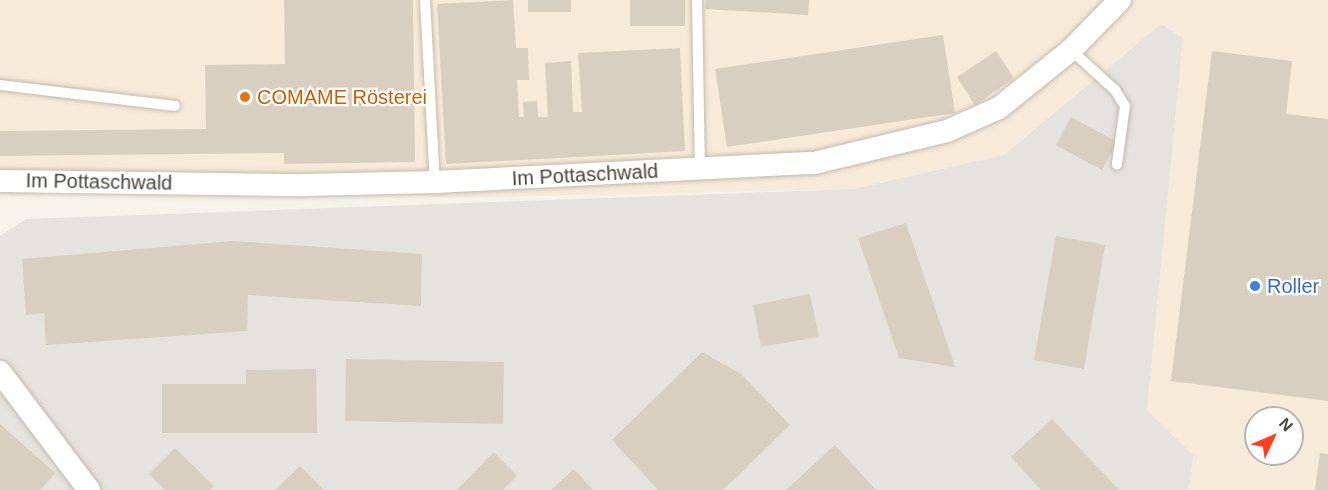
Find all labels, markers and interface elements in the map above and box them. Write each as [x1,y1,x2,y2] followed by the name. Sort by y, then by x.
[257,85,427,109] place label: COMAME Rösterei
[238,90,252,104] marker: COMAME Rösterei
[511,159,659,191] street label: Im Pottaschwald
[25,169,173,195] street label: Im Pottaschwald
[1267,274,1319,298] place label: Roller
[1248,279,1262,293] marker: Roller
[1244,406,1304,466] north arrow
[1276,414,1296,435] text: N

